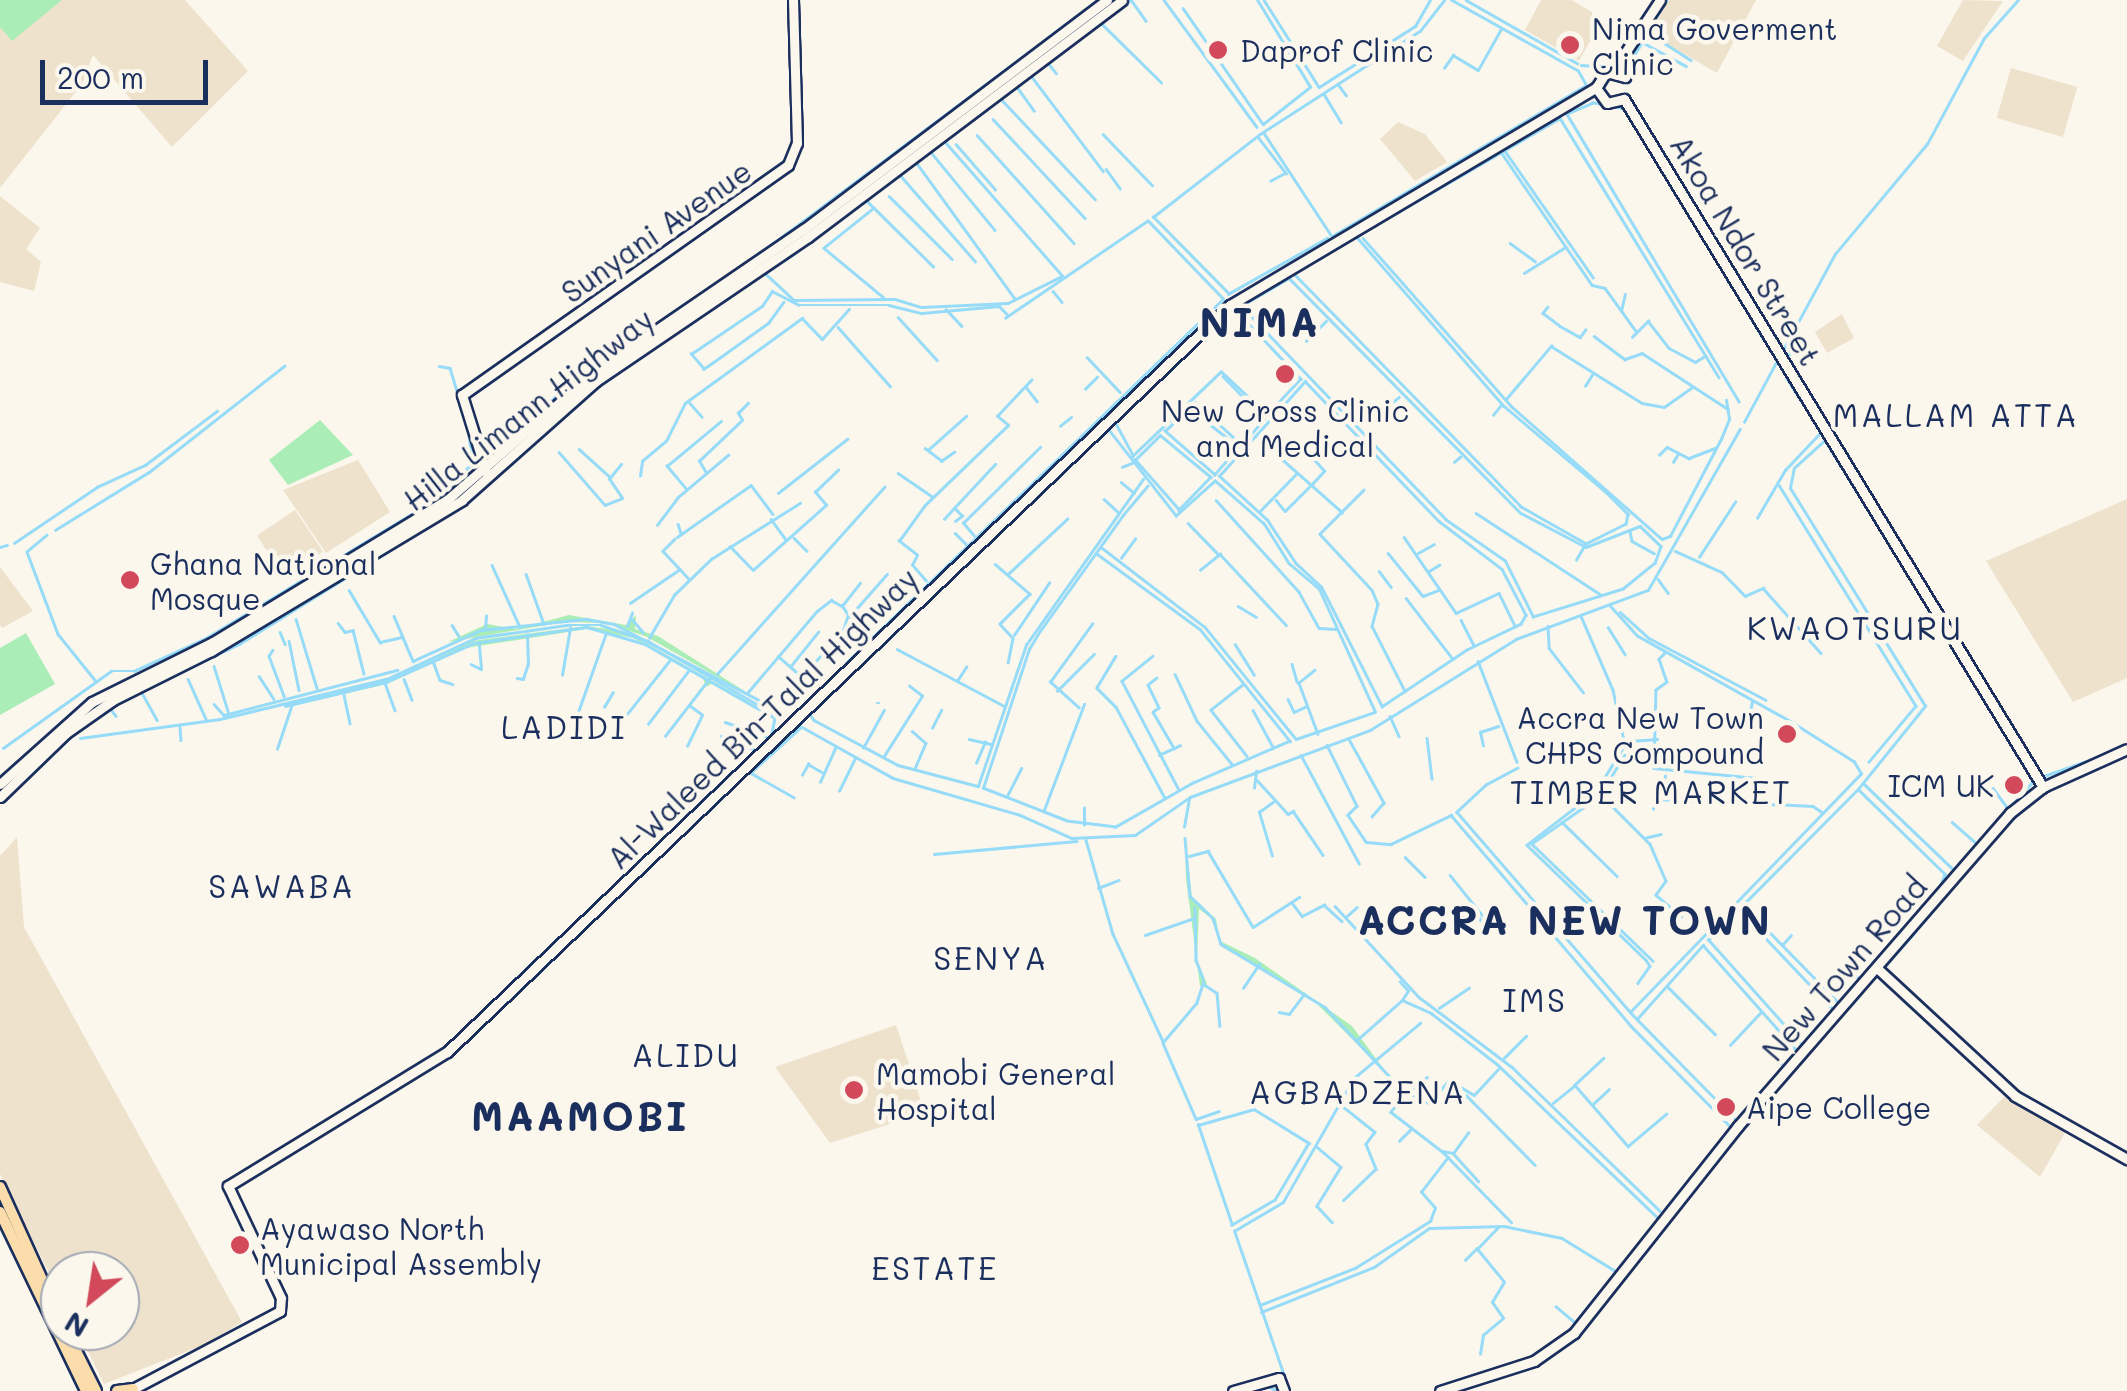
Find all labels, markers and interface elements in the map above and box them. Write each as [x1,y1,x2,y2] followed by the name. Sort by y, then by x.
[1592,10,1837,80] place label: Nima Goverment Clinic
[1240,32,1433,68] place label: Daprof Clinic
[1557,32,1583,58] marker: Nima Goverment Clinic
[1205,37,1231,63] marker: Daprof Clinic
[45,40,212,102] scale bar
[57,57,144,97] text: 200 m
[1663,128,1829,372] street label: Akoa Ndor Street
[554,152,758,310] street label: Sunyani Avenue
[1200,297,1320,345] district label: NIMA
[396,300,660,518] street label: Hilla Limann Highway
[1272,361,1298,387] marker: New Cross Clinic and Medical
[1161,392,1409,462] place label: New Cross Clinic and Medical
[1833,395,2079,433] district label: MALLAM ATTA
[150,545,377,616] place label: Ghana National Mosque
[599,560,925,876] street label: Al-Waleed Bin-Talal Highway
[119,569,141,591] marker: Ghana National Mosque
[1747,608,1963,646] district label: KWAOTSURU
[1517,699,1764,770] place label: Accra New Town CHPS Compound
[501,707,627,745] district label: LADIDI
[1774,721,1800,747] marker: Accra New Town CHPS Compound
[1888,767,1994,803] place label: ICM UK
[1510,772,1792,810] district label: TIMBER MARKET
[2003,774,2025,796] marker: ICM UK
[208,866,356,904] district label: SAWABA
[1754,869,1934,1067] street label: New Town Road
[1358,895,1772,943] district label: ACCRA NEW TOWN
[933,938,1049,976] district label: SENYA
[1502,980,1568,1018] district label: IMS
[632,1035,740,1073] district label: ALIDU
[876,1055,1115,1126] place label: Mamobi General Hospital
[1249,1072,1467,1110] district label: AGBADZENA
[841,1077,867,1103] marker: Mamobi General Hospital
[1746,1089,1931,1125] place label: Aipe College
[471,1091,689,1139] district label: MAAMOBI
[1715,1096,1737,1118] marker: Aipe College
[260,1210,542,1280] place label: Ayawaso North Municipal Assembly
[229,1234,251,1256] marker: Ayawaso North Municipal Assembly
[871,1248,999,1286] district label: ESTATE
[40,1251,140,1351] north arrow
[58,1304,94,1346] text: N

